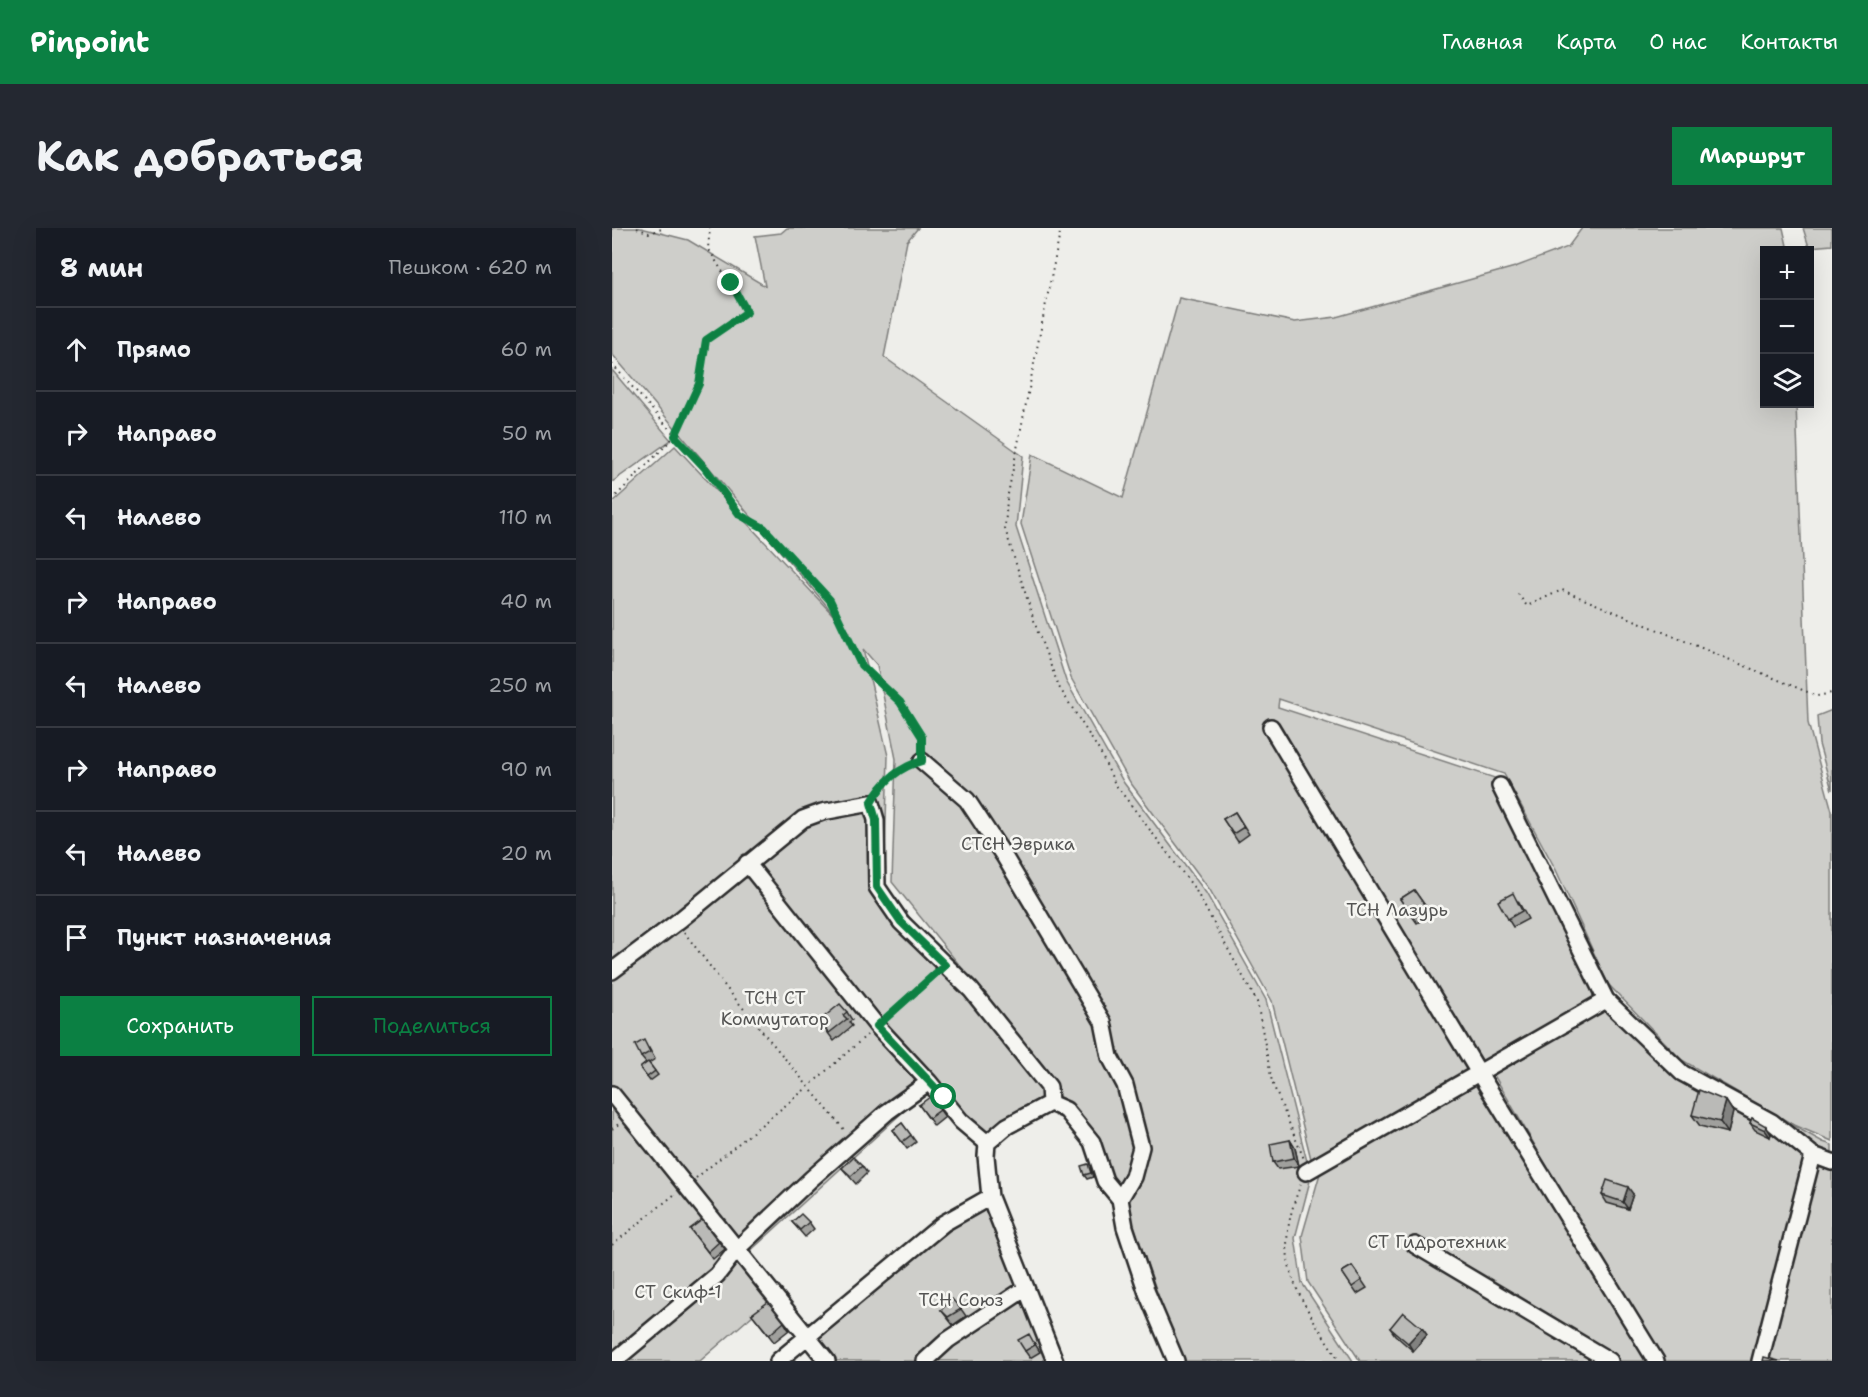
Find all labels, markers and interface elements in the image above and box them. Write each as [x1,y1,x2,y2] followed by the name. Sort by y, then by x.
[30,23,149,61] text: Pinpoint
[1442,28,1523,56] text: Главная
[1556,28,1616,56] text: Карта
[1649,28,1707,56] text: О нас
[1740,28,1838,56] text: Контакты
[1672,127,1832,185] button: Маршрут
[36,128,364,184] text: Как добраться
[1760,246,1814,408] map controls
[1760,246,1814,300] button: +
[60,250,143,285] text: 8 мин
[389,254,552,280] text: Пешком · 620 m
[717,269,743,295] route end
[1760,300,1814,354] button: −
[60,333,93,366] icon: ahead
[117,335,191,364] text: Прямо
[500,336,552,362] text: 60 m
[1760,354,1814,408] button: layers
[60,417,93,450] icon: right
[117,419,217,448] text: Направо
[502,420,552,446] text: 50 m
[60,501,93,534] icon: left
[117,503,201,532] text: Налево
[498,504,552,530] text: 110 m
[60,585,93,618] icon: right
[117,587,217,616] text: Направо
[500,588,552,614] text: 40 m
[60,669,93,702] icon: left
[117,671,201,700] text: Налево
[488,672,552,698] text: 250 m
[60,753,93,786] icon: right
[117,755,217,784] text: Направо
[500,756,552,782] text: 90 m
[961,832,1075,856] park label: СТСН Эврика
[60,837,93,870] icon: left
[117,839,201,868] text: Налево
[501,840,552,866] text: 20 m
[1346,898,1448,922] park label: ТСН Лазурь
[60,921,93,954] icon: arrive
[117,923,331,952] text: Пункт назначения
[721,986,829,1031] park label: ТСН СТ Коммутатор
[60,996,300,1056] button: Сохранить
[312,996,552,1056] button: Поделиться
[930,1083,956,1109] route start
[1367,1230,1507,1254] park label: СТ Гидротехник
[634,1280,722,1304] park label: СТ Скиф-1
[918,1288,1004,1312] park label: ТСН Союз

